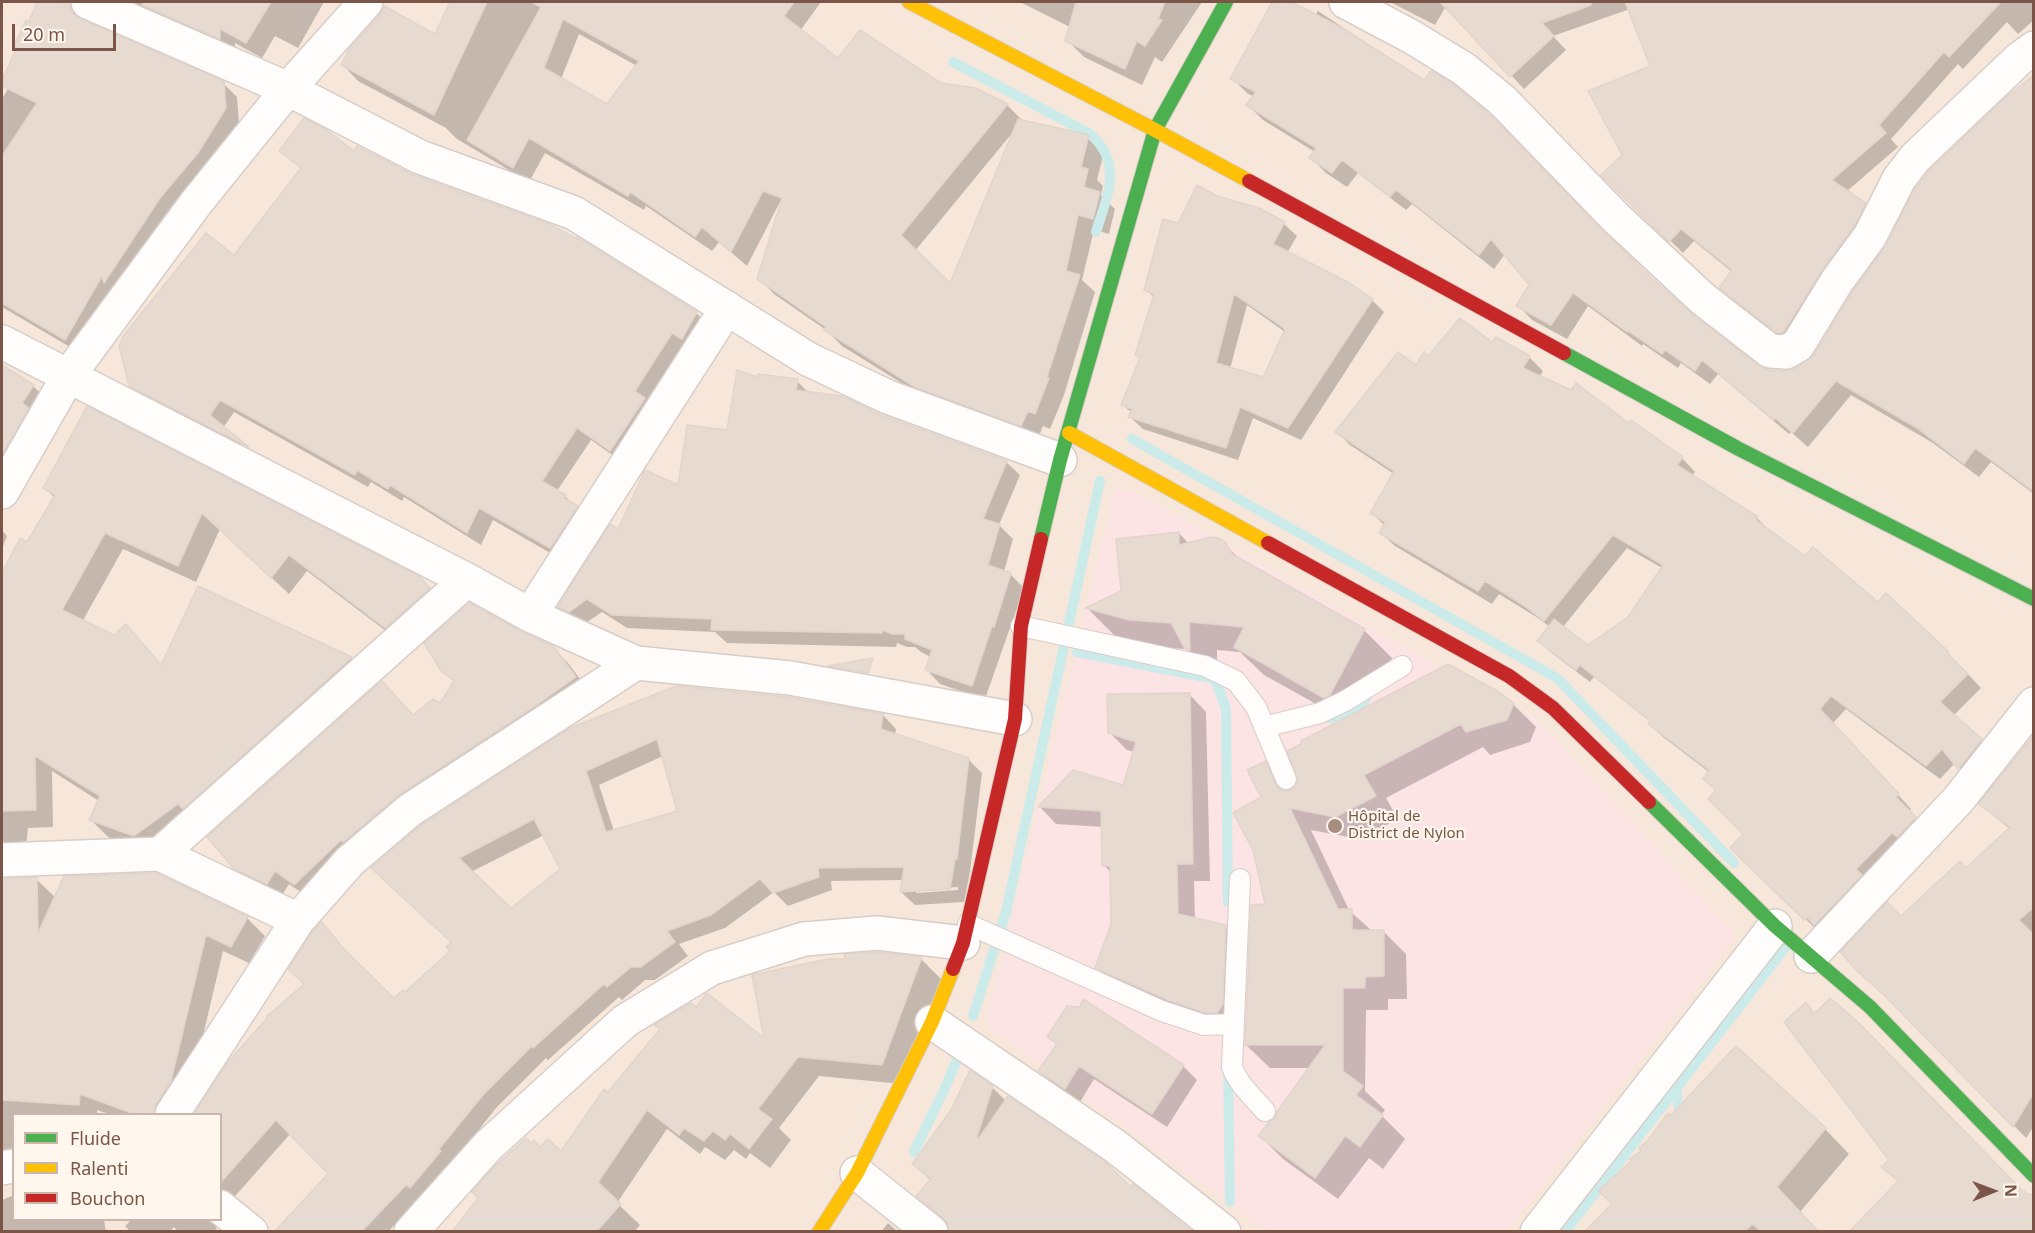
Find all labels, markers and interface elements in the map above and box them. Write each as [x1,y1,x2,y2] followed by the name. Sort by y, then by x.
[15,12,118,50] scale bar
[23,22,65,46] text: 20 m
[1348,808,1465,843] place label: Hôpital de District de Nylon
[1326,817,1344,835] marker: Hôpital de District de Nylon
[12,1113,222,1221] legend
[70,1126,121,1150] text: Fluide
[70,1156,128,1180] text: Ralenti
[1963,1161,2023,1221] north arrow
[2000,1184,2022,1197] text: N
[70,1186,146,1210] text: Bouchon

